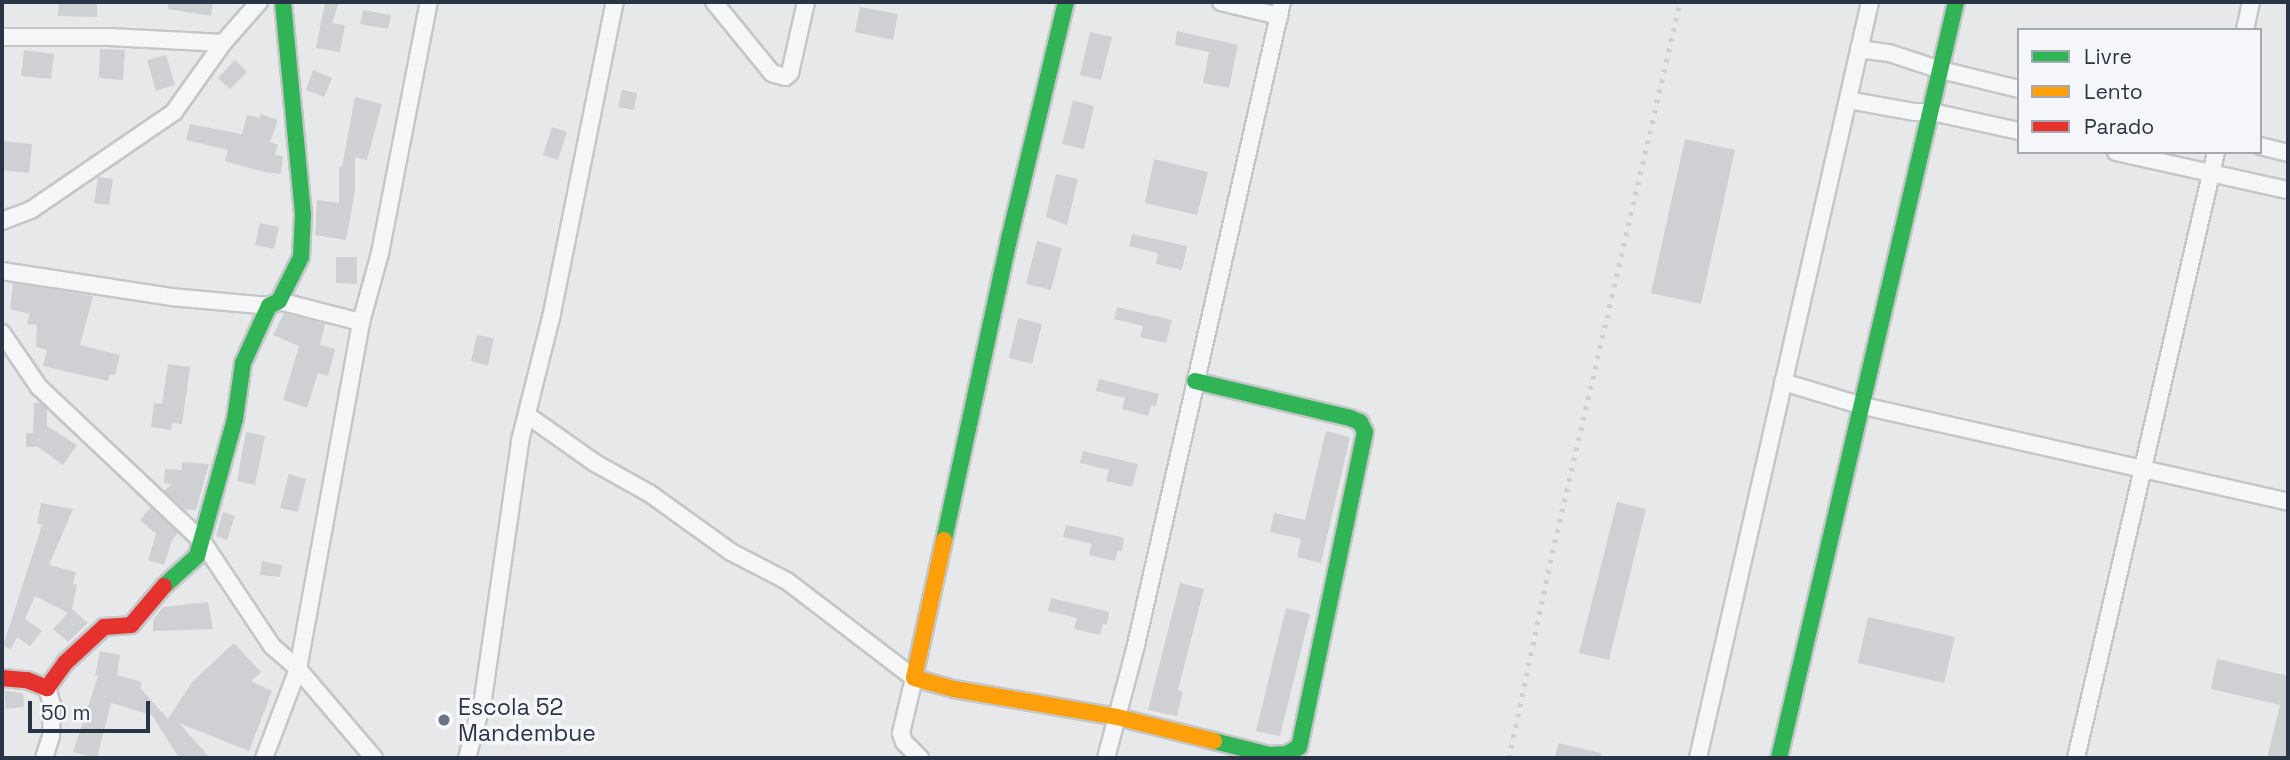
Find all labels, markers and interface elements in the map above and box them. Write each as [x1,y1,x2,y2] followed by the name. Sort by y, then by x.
[2017,28,2262,154] legend
[2084,43,2132,70] text: Livre
[2084,78,2143,105] text: Lento
[2084,113,2154,140] text: Parado
[32,686,154,730] scale bar
[458,693,596,747] place label: Escola 52 Mandembue
[41,699,91,726] text: 50 m
[436,712,452,728] marker: Escola 52 Mandembue

